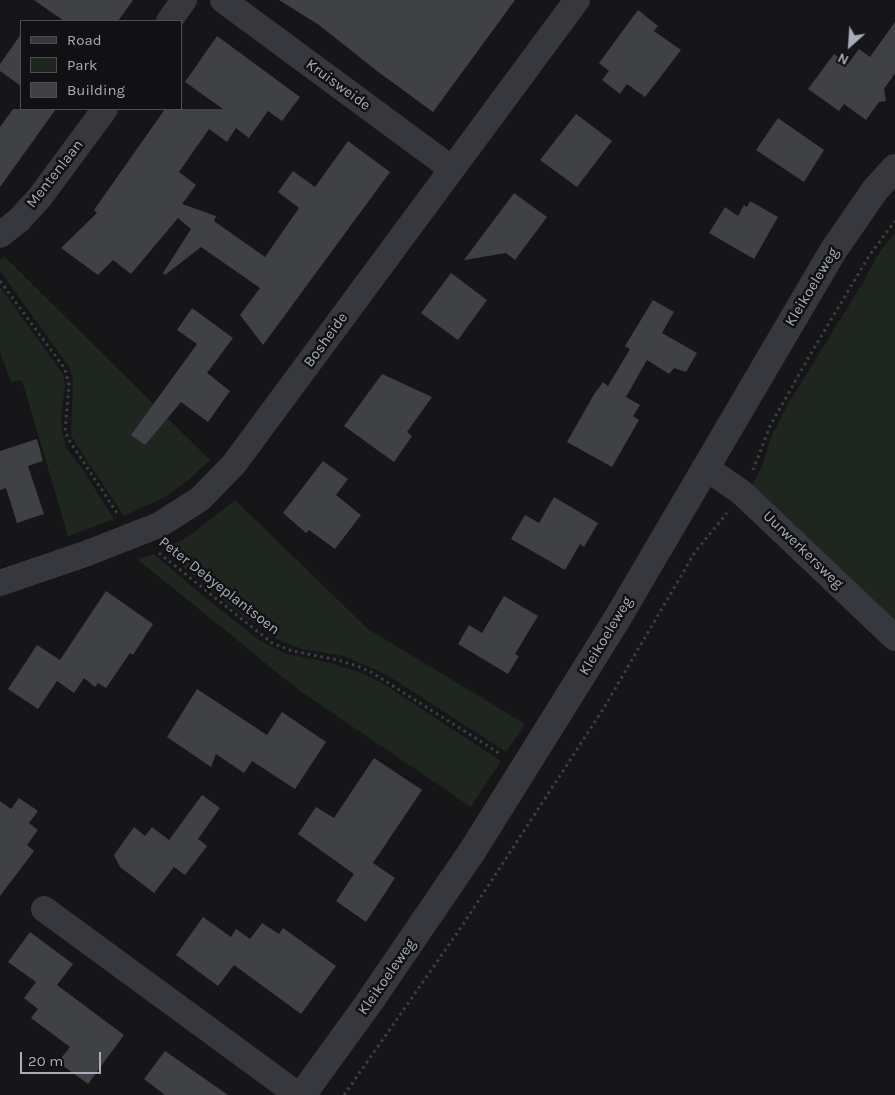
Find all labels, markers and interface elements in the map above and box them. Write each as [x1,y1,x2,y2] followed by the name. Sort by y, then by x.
[20,20,182,110] legend
[825,20,875,70] north arrow
[67,31,102,49] text: Road
[835,49,851,69] text: N
[67,56,97,74] text: Park
[302,56,374,114] street label: Kruisweide
[67,81,125,99] text: Building
[23,136,87,212] street label: Mentenlaan
[781,244,843,330] street label: Kleikoeleweg
[300,309,352,371] street label: Bosheide
[759,507,847,593] street label: Uurwerkersweg
[155,533,283,639] street label: Peter Debyeplantsoen
[575,593,637,679] street label: Kleikoeleweg
[354,935,420,1019] street label: Kleikoeleweg
[22,1042,104,1074] scale bar
[28,1052,63,1070] text: 20 m

